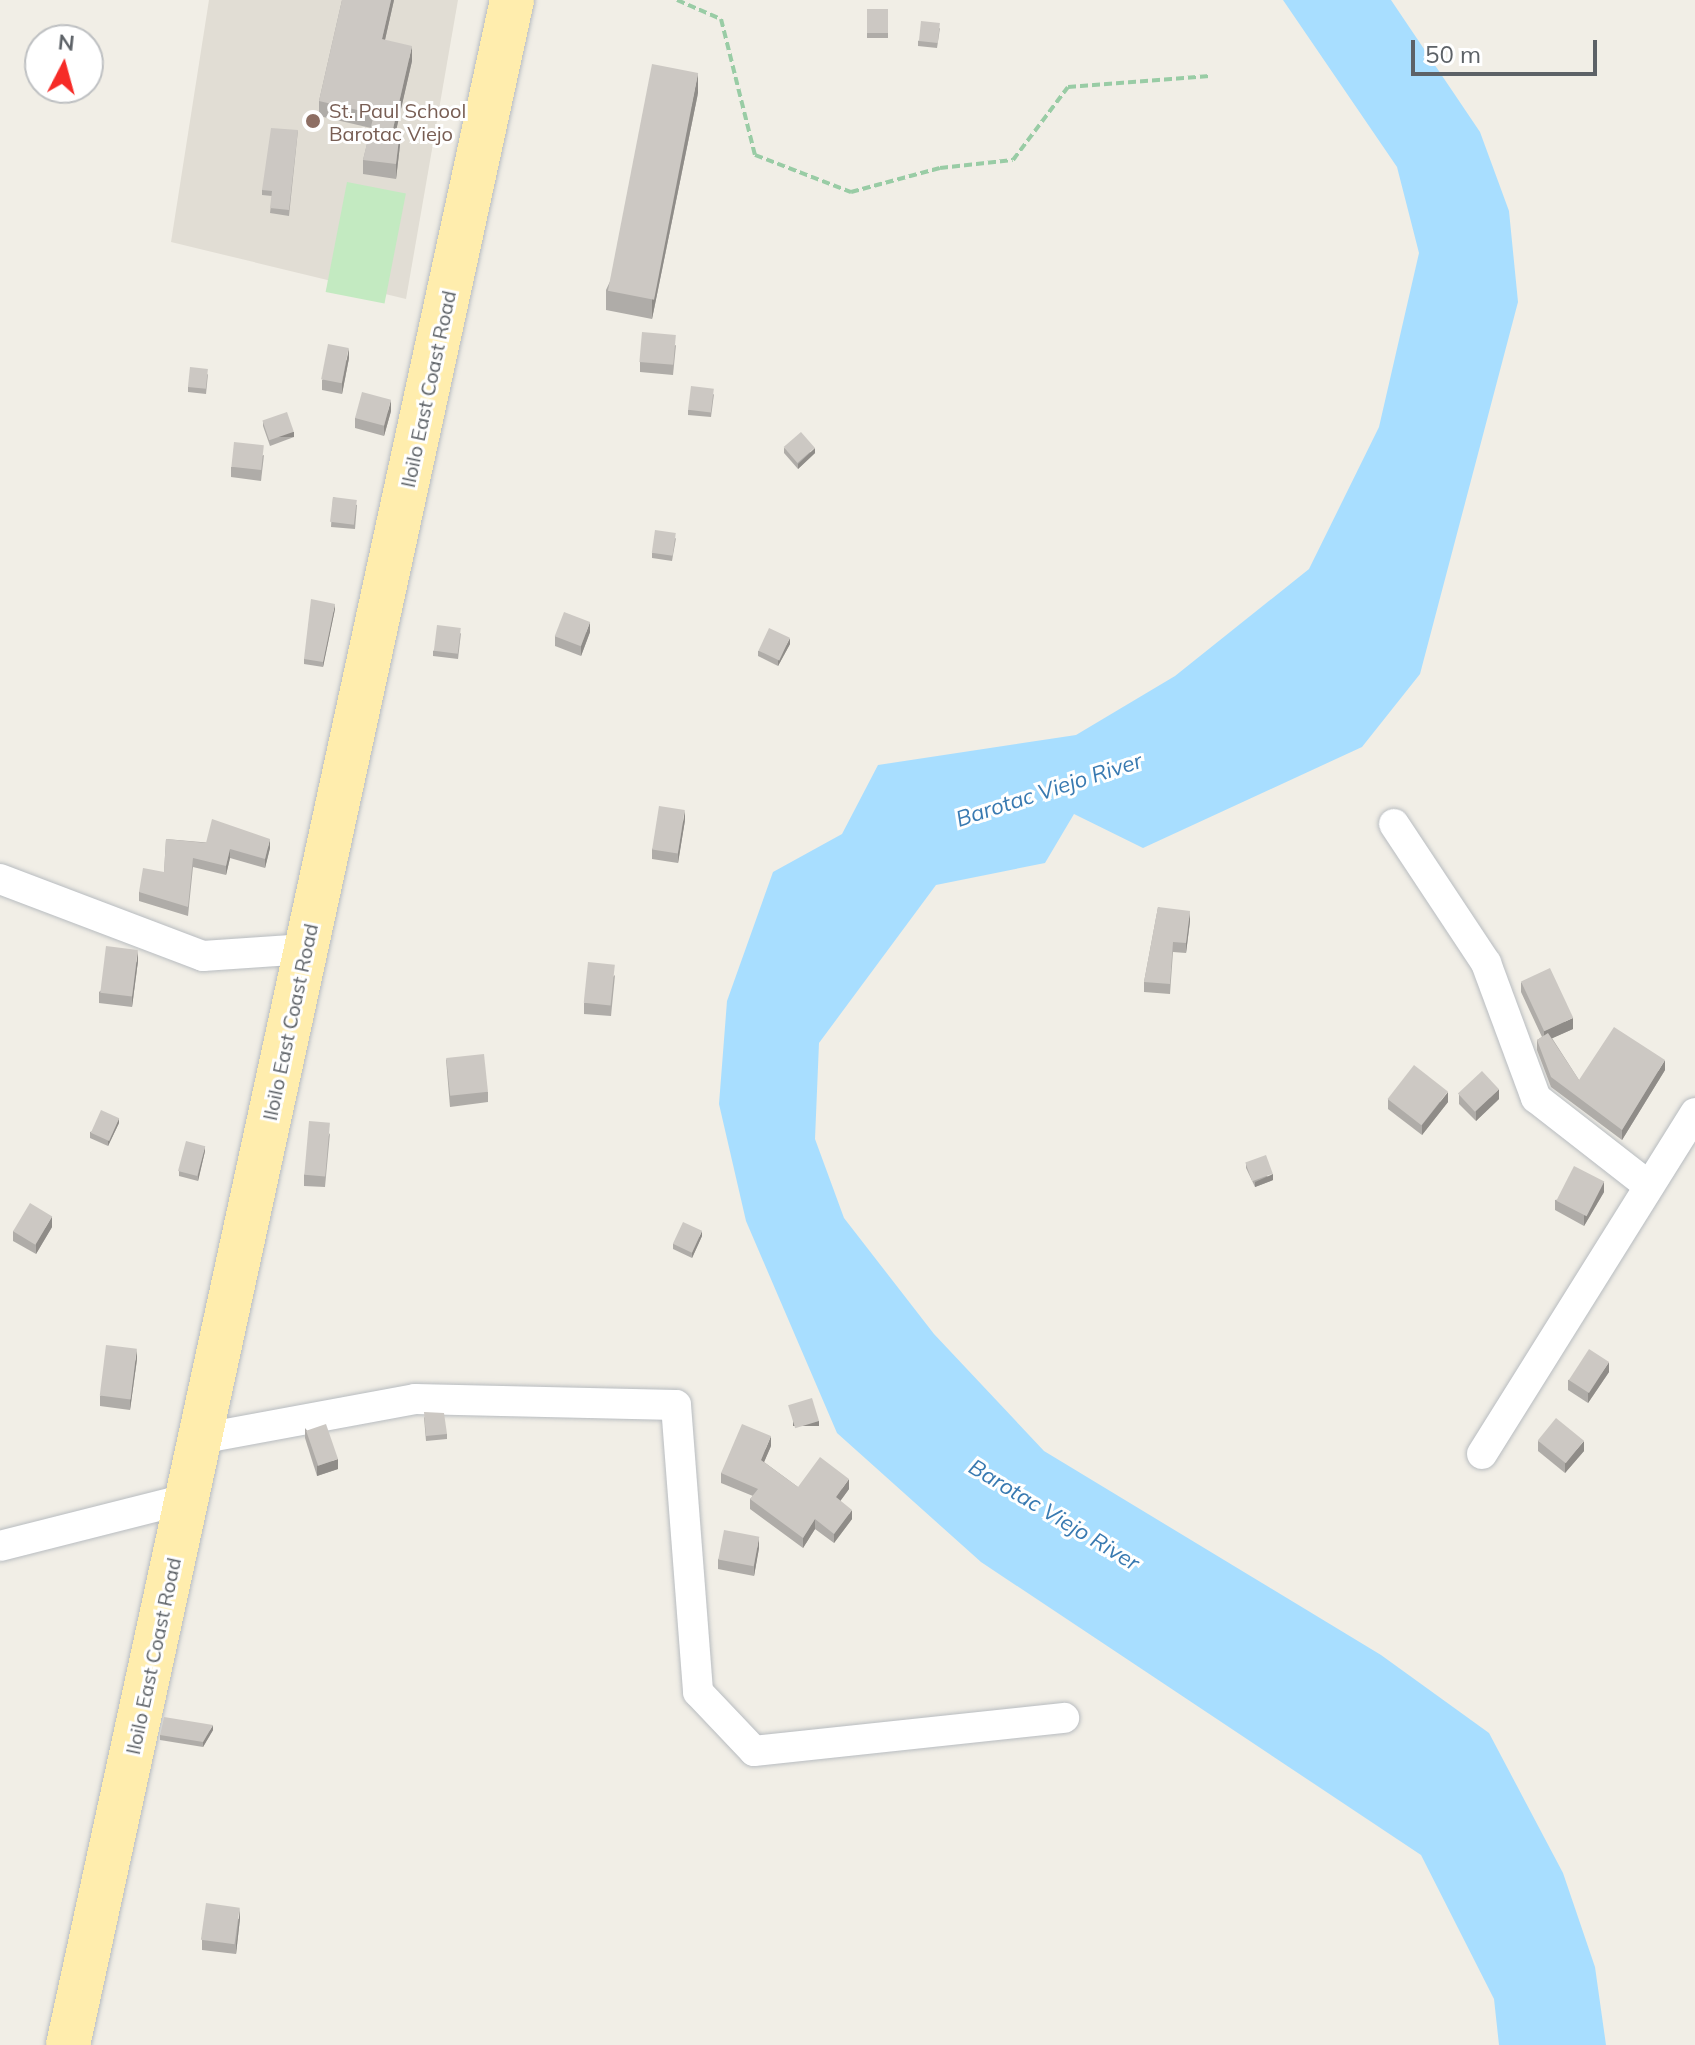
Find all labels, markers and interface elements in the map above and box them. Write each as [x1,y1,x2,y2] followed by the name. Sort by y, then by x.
[24,24,104,104] north arrow
[1415,24,1601,74] scale bar
[57,27,76,57] text: N
[1425,39,1481,69] text: 50 m
[329,98,466,145] place label: St. Paul School Barotac Viejo
[304,112,322,130] marker: St. Paul School Barotac Viejo
[395,288,461,490] street label: Iloilo East Coast Road
[953,747,1145,833] water label: Barotac Viejo River
[257,921,323,1123] street label: Iloilo East Coast Road
[964,1454,1144,1576] water label: Barotac Viejo River
[120,1555,186,1757] street label: Iloilo East Coast Road

